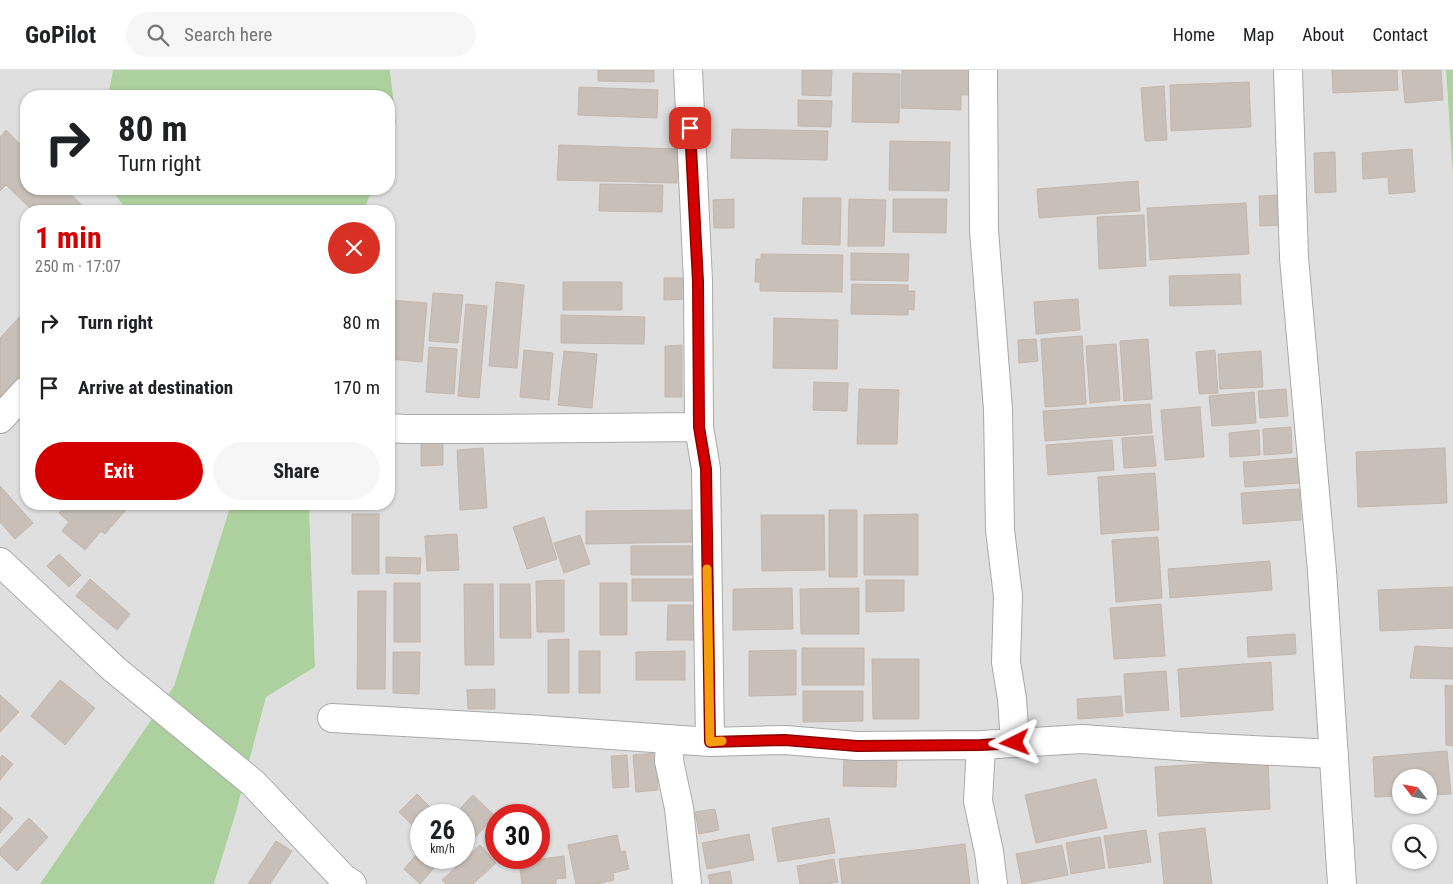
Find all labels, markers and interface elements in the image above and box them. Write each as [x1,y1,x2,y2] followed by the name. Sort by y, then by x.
[126,12,476,57] search box
[25,21,96,49] text: GoPilot
[144,21,172,49] icon: search
[184,23,272,46] text: Search here
[1173,24,1215,45] text: Home
[1243,24,1274,45] text: Map
[1302,24,1344,45] text: About
[1372,24,1428,45] text: Contact
[669,107,711,149] pin
[118,109,187,150] text: 80 m
[35,110,100,175] icon: right
[676,114,704,142] icon: arrive
[118,151,201,176] text: Turn right
[35,220,102,255] text: 1 min
[328,222,380,274] button: close
[35,257,121,276] text: 250 m · 17:07
[35,309,63,337] icon: right
[78,311,153,334] text: Turn right
[343,311,380,334] text: 80 m
[35,374,63,402] icon: arrive
[78,376,233,399] text: Arrive at destination
[333,376,380,399] text: 170 m
[35,442,203,500] button: Exit
[213,442,380,500] button: Share
[988,716,1040,768] position arrow
[1392,769,1438,814] north arrow
[1392,769,1437,869] map controls
[485,804,550,869] speed limit sign: 30
[430,816,455,845] text: 26
[1392,824,1437,869] button: search
[430,842,455,856] text: km/h

